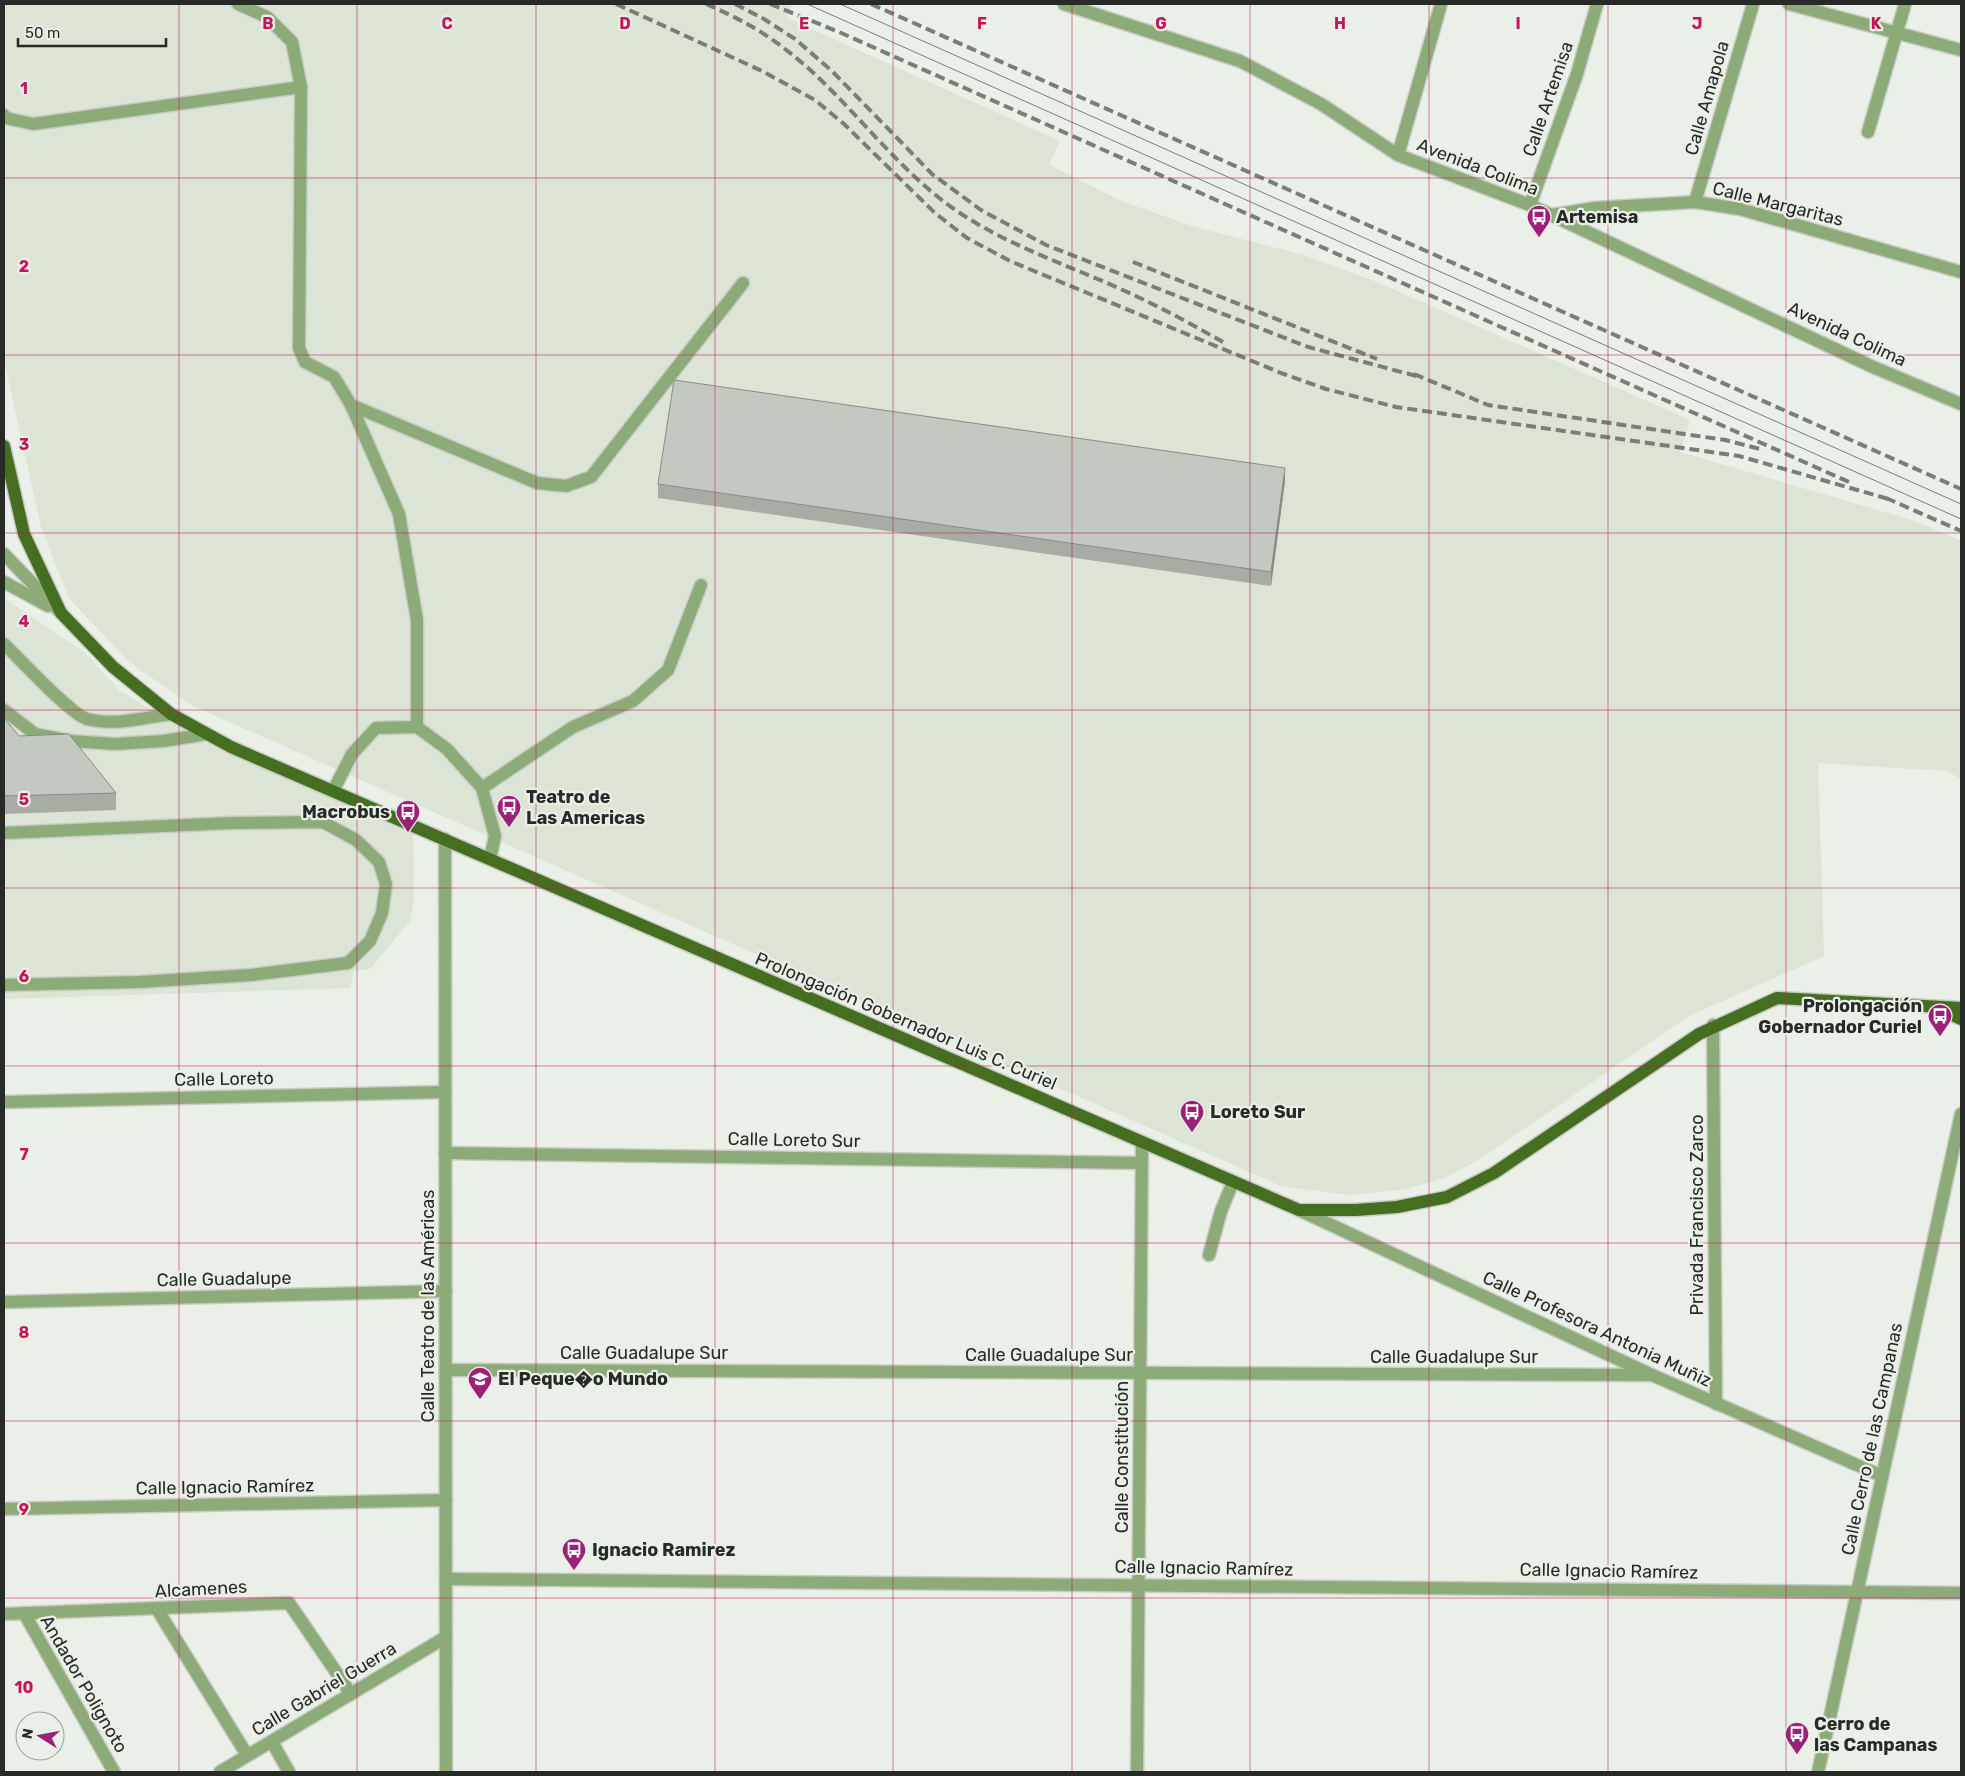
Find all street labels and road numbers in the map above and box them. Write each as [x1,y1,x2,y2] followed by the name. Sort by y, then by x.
[1680,38,1734,158] street label: Calle Amapola
[1518,39,1578,159] street label: Calle Artemisa
[1414,134,1542,200] street label: Avenida Colima
[1710,177,1846,231] street label: Calle Margaritas
[1784,297,1910,371] street label: Avenida Colima
[752,947,1060,1095] street label: Prolongación Gobernador Luis C. Curiel
[174,1067,274,1091] street label: Calle Loreto
[1686,1115,1708,1315] street label: Privada Francisco Zarco
[727,1128,861,1152] street label: Calle Loreto Sur
[417,1190,439,1422] street label: Calle Teatro de las Américas
[1479,1266,1715,1392] street label: Calle Profesora Antonia Muñiz
[156,1267,292,1291] street label: Calle Guadalupe
[1837,1321,1907,1557] street label: Calle Cerro de las Campanas
[560,1342,728,1364] street label: Calle Guadalupe Sur
[965,1344,1133,1366] street label: Calle Guadalupe Sur
[1370,1346,1538,1368] street label: Calle Guadalupe Sur
[1111,1381,1133,1533] street label: Calle Constitución
[135,1474,315,1500] street label: Calle Ignacio Ramírez
[1114,1555,1294,1581] street label: Calle Ignacio Ramírez
[1519,1558,1699,1584] street label: Calle Ignacio Ramírez
[154,1576,248,1602] street label: Alcamenes
[36,1611,132,1757] street label: Andador Polignoto
[248,1637,400,1741] street label: Calle Gabriel Guerra

